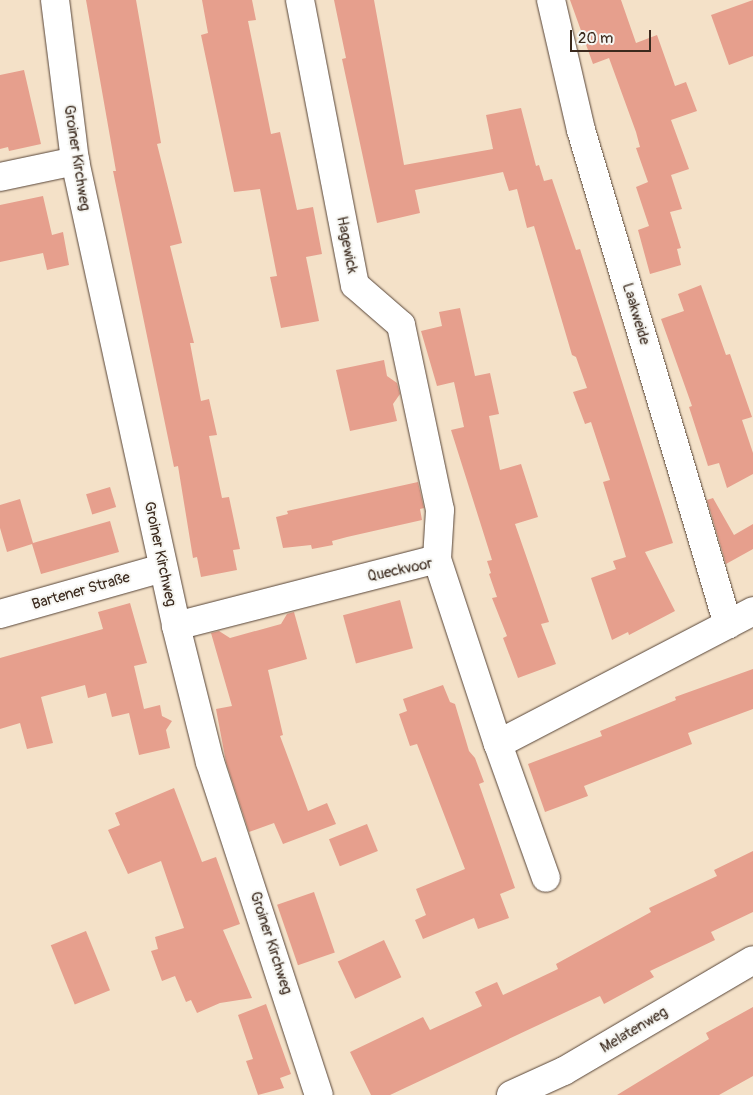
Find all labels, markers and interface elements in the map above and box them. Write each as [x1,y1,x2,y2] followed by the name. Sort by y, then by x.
[573,20,654,52] scale bar
[578,29,613,48] text: 20 m
[60,104,94,212] street label: Groiner Kirchweg
[333,215,361,275] street label: Hagewick
[618,281,654,347] street label: Laakweide
[140,500,180,608] street label: Groiner Kirchweg
[366,554,434,586] street label: Queckvoor
[30,568,132,614] street label: Bartener Straße
[246,889,296,997] street label: Groiner Kirchweg
[597,1003,671,1057] street label: Melatenweg

